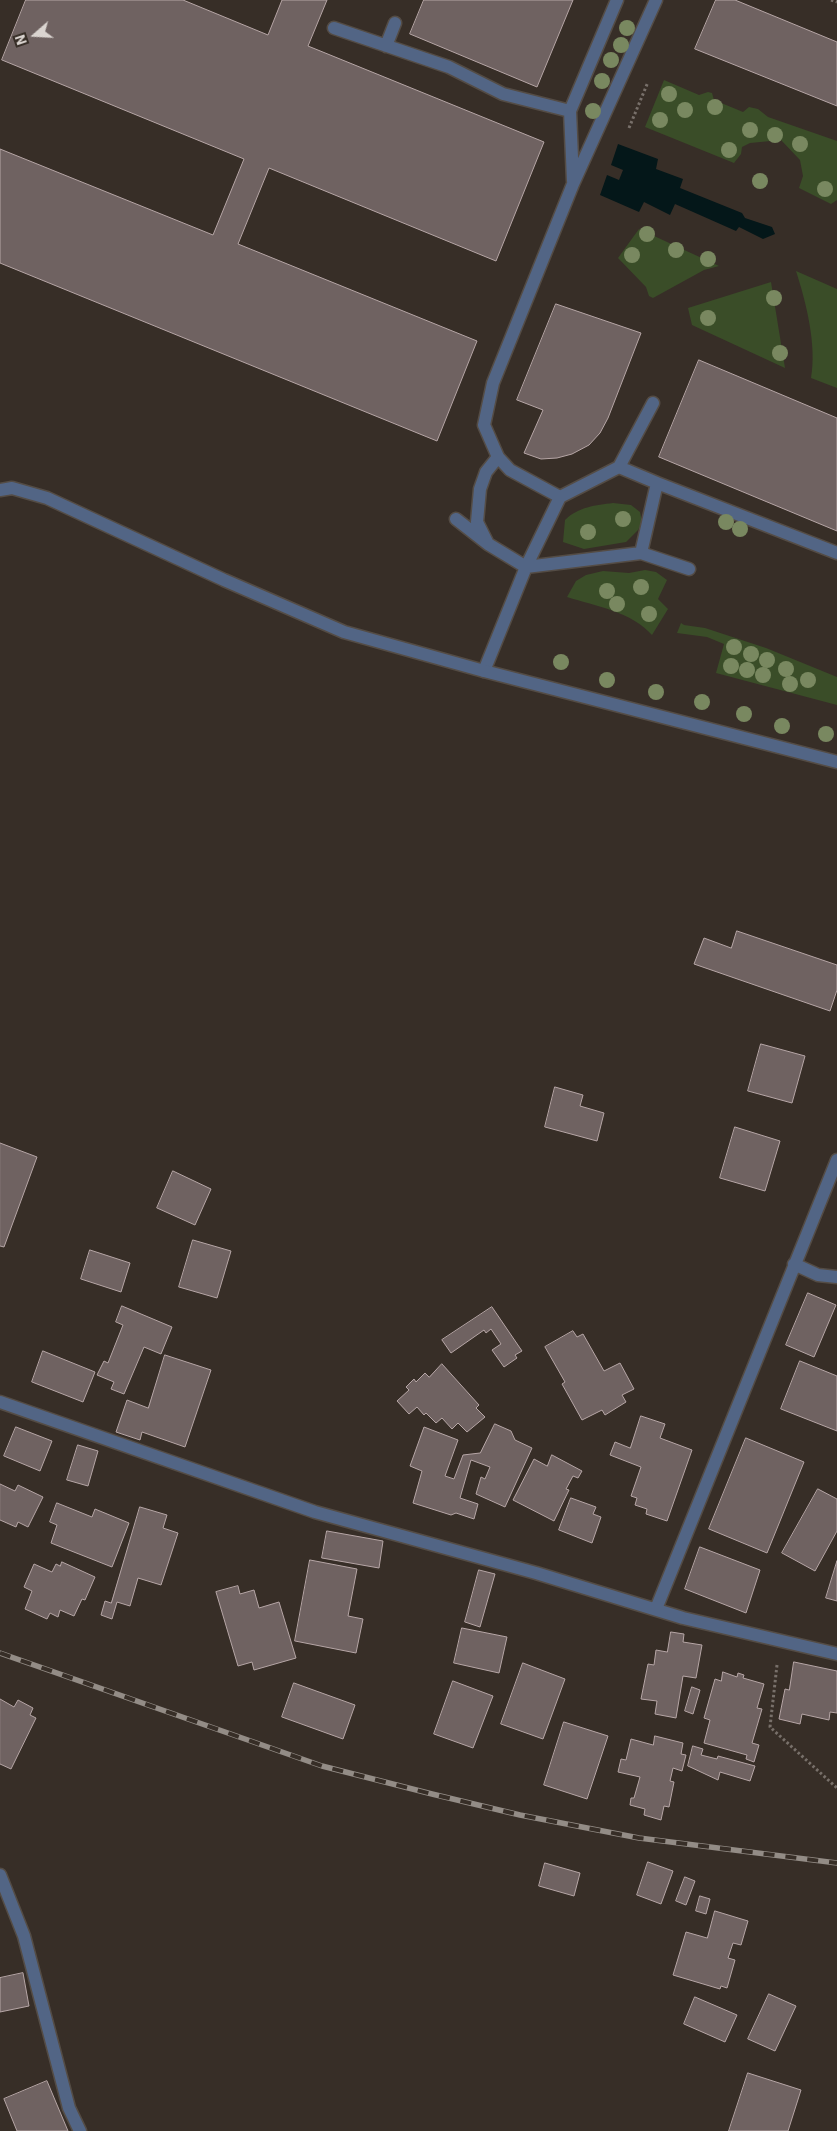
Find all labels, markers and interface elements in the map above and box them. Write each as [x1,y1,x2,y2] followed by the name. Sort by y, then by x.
[10,10,60,60] north arrow
[11,32,31,48] text: N

